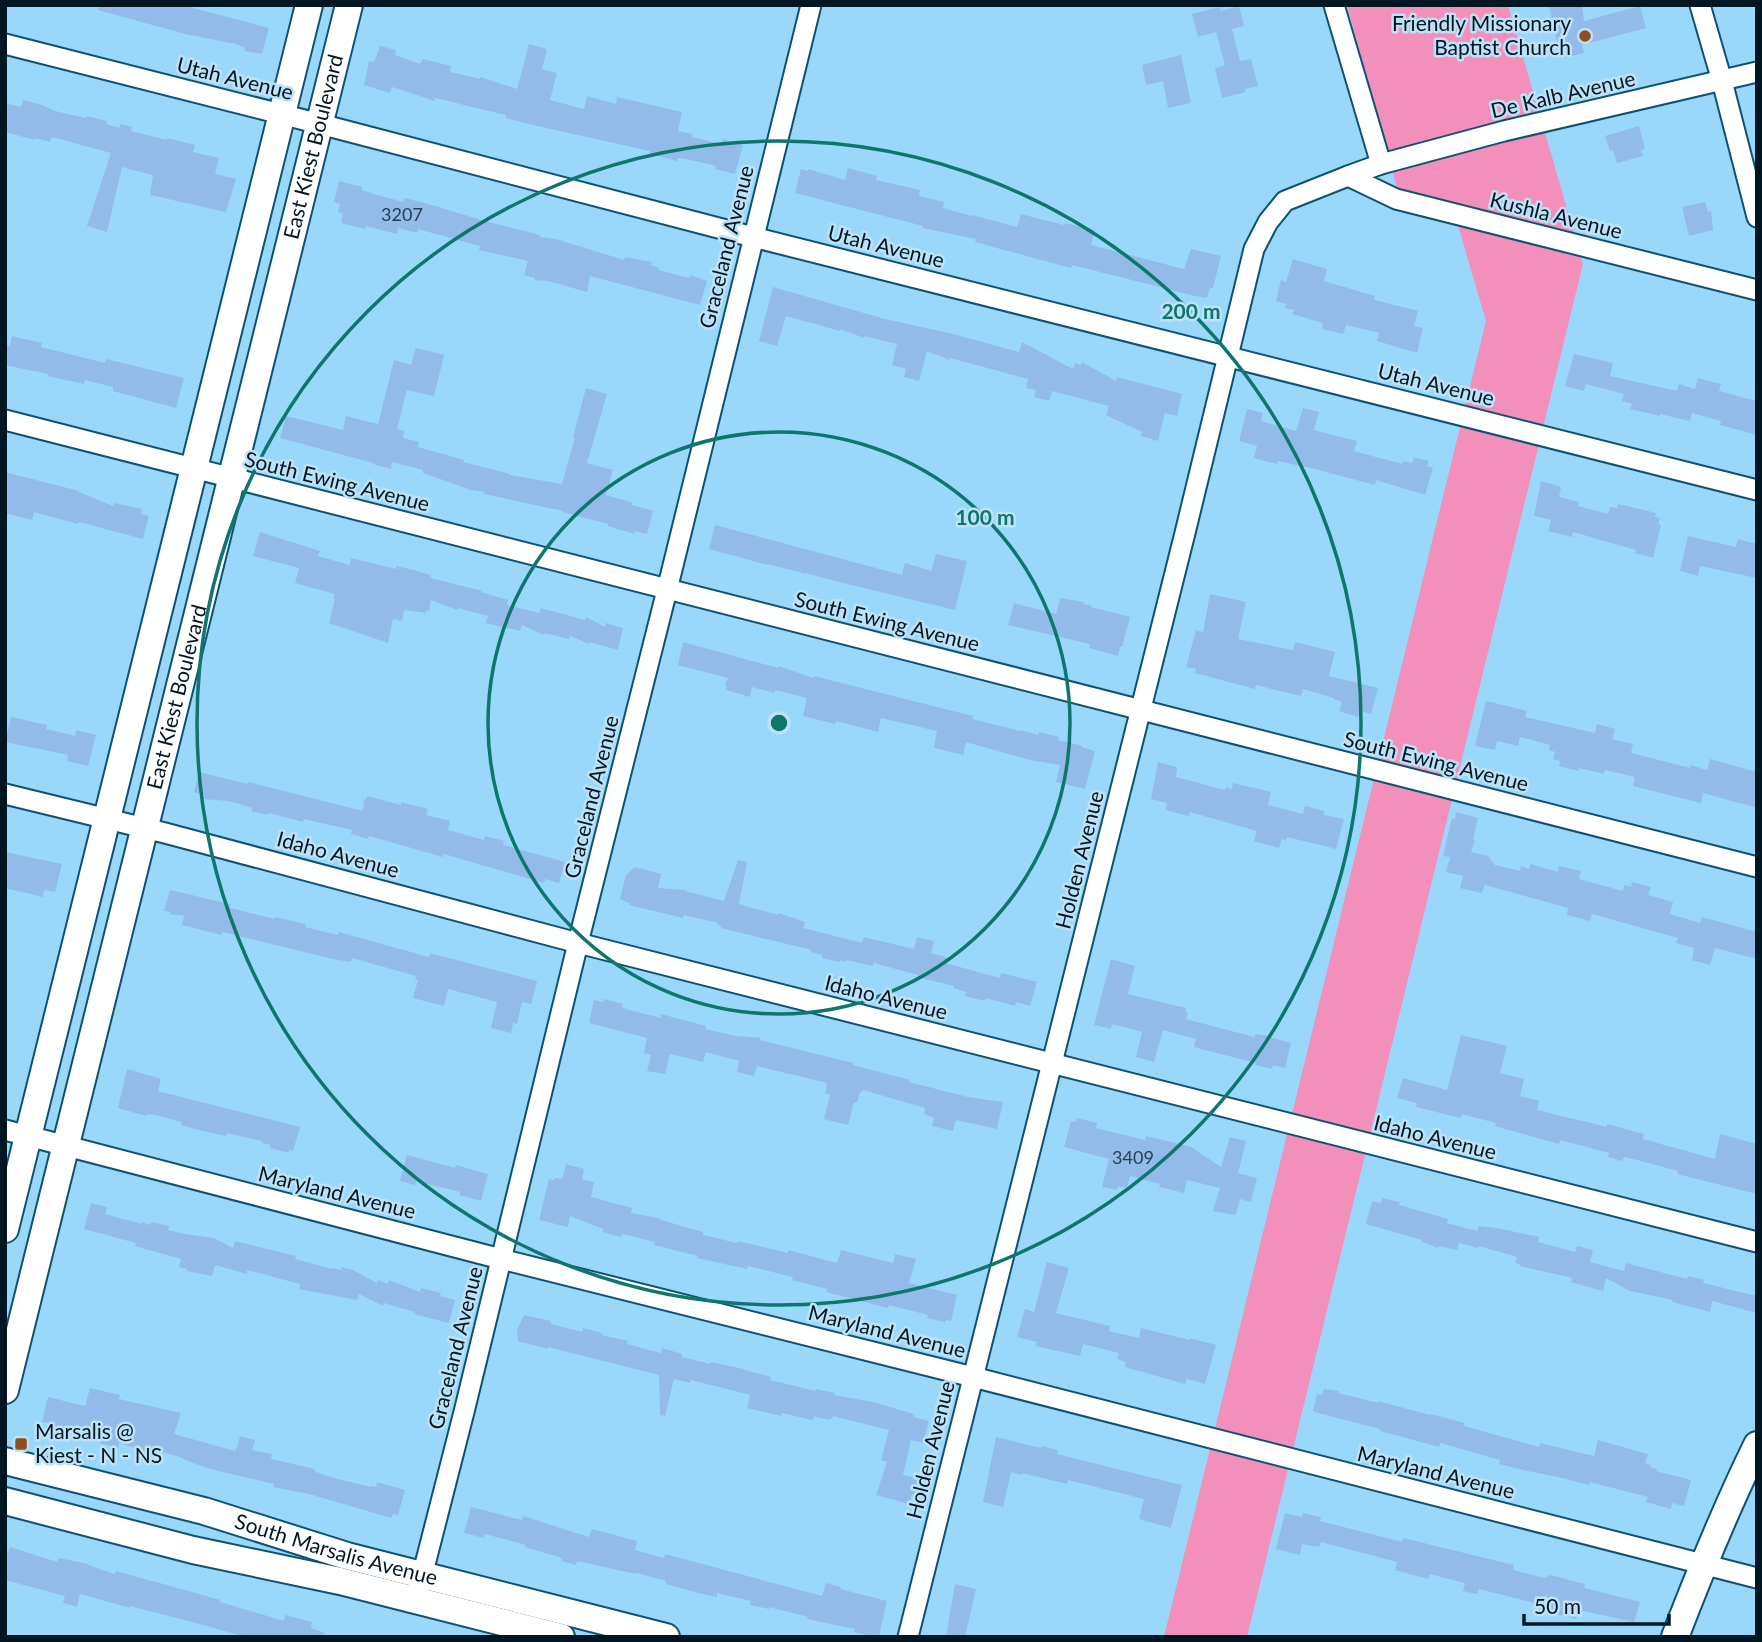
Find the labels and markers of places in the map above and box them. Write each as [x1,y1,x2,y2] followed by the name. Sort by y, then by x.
[1392,10,1571,59] place label: Friendly Missionary Baptist Church
[1577,28,1593,44] marker: Friendly Missionary Baptist Church
[767,711,791,735] centre of rings
[35,1418,162,1467] place label: Marsalis @ Kiest - N - NS
[13,1436,29,1452] marker: Marsalis @ Kiest - N - NS

